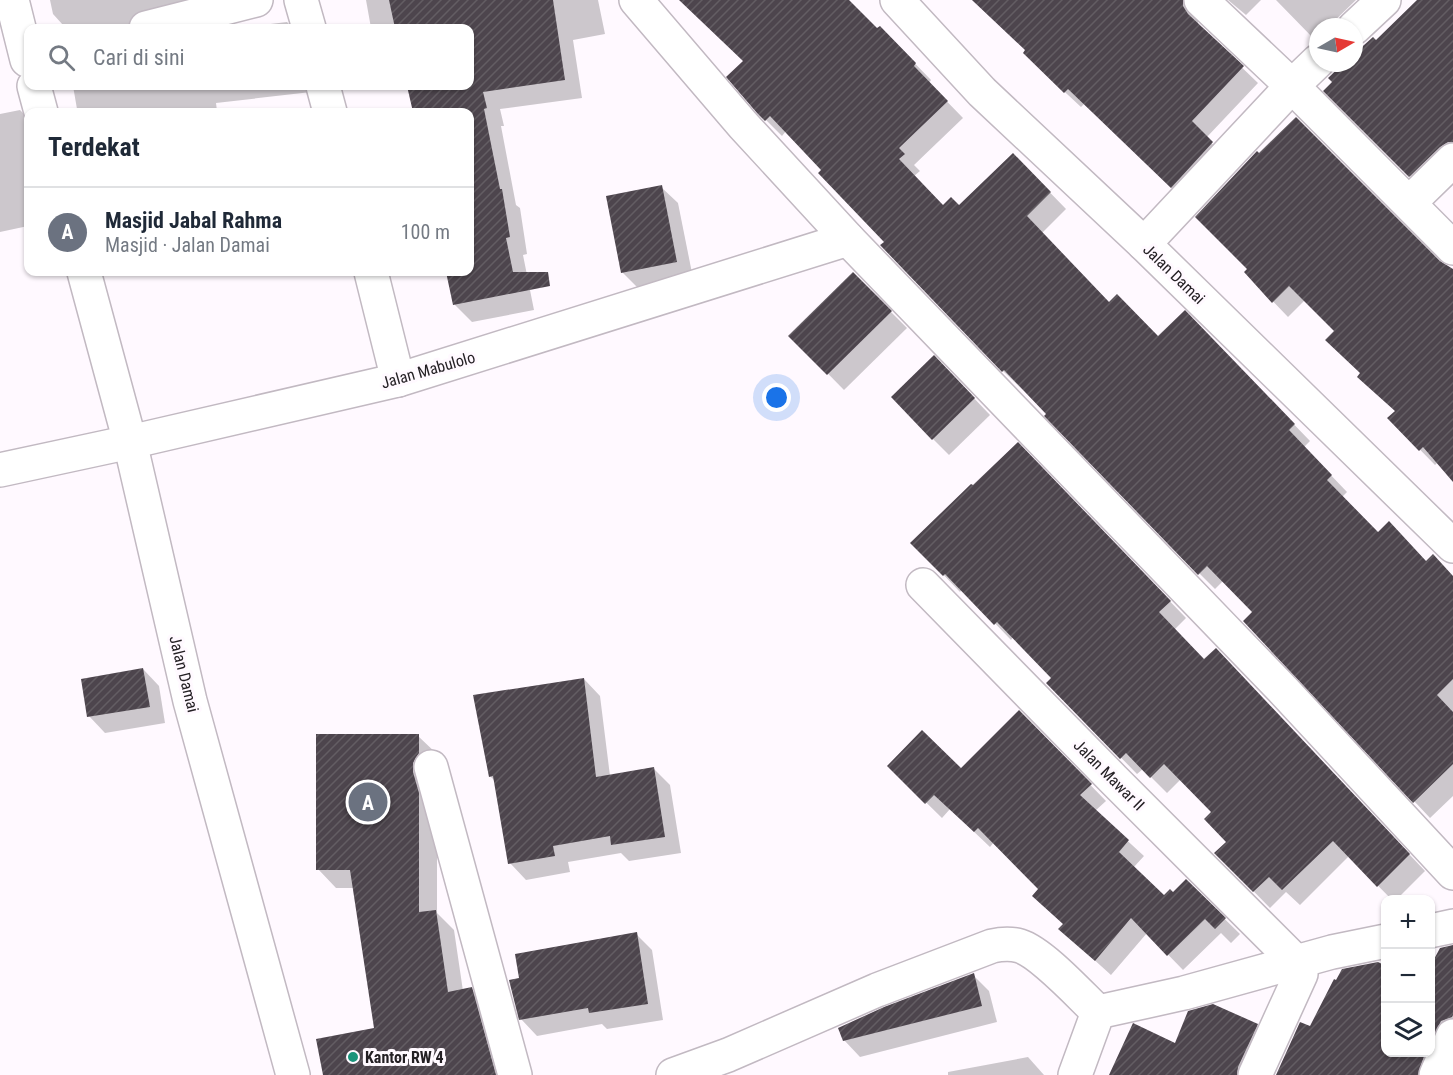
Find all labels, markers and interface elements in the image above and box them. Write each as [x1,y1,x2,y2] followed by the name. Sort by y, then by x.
[1309,18,1363,72] north arrow
[24,24,474,90] search box
[45,41,78,74] icon: search
[93,45,185,70] text: Cari di sini
[48,132,140,162] text: Terdekat
[105,208,282,233] text: Masjid Jabal Rahma
[62,220,73,244] text: A
[401,220,450,244] text: 100 m
[105,233,270,257] text: Masjid · Jalan Damai
[1139,240,1209,308] street label: Jalan Damai
[379,348,477,392] street label: Jalan Mabulolo
[762,383,791,412] your location
[165,634,203,714] street label: Jalan Damai
[1070,736,1148,814] street label: Jalan Mawar II
[348,780,388,824] pin: A
[1381,895,1435,1057] map controls
[1381,895,1435,949] button: +
[1381,949,1435,1003] button: −
[1381,1003,1435,1057] button: layers
[365,1048,444,1067] place label: Kantor RW 4
[346,1050,360,1064] marker: Kantor RW 4

